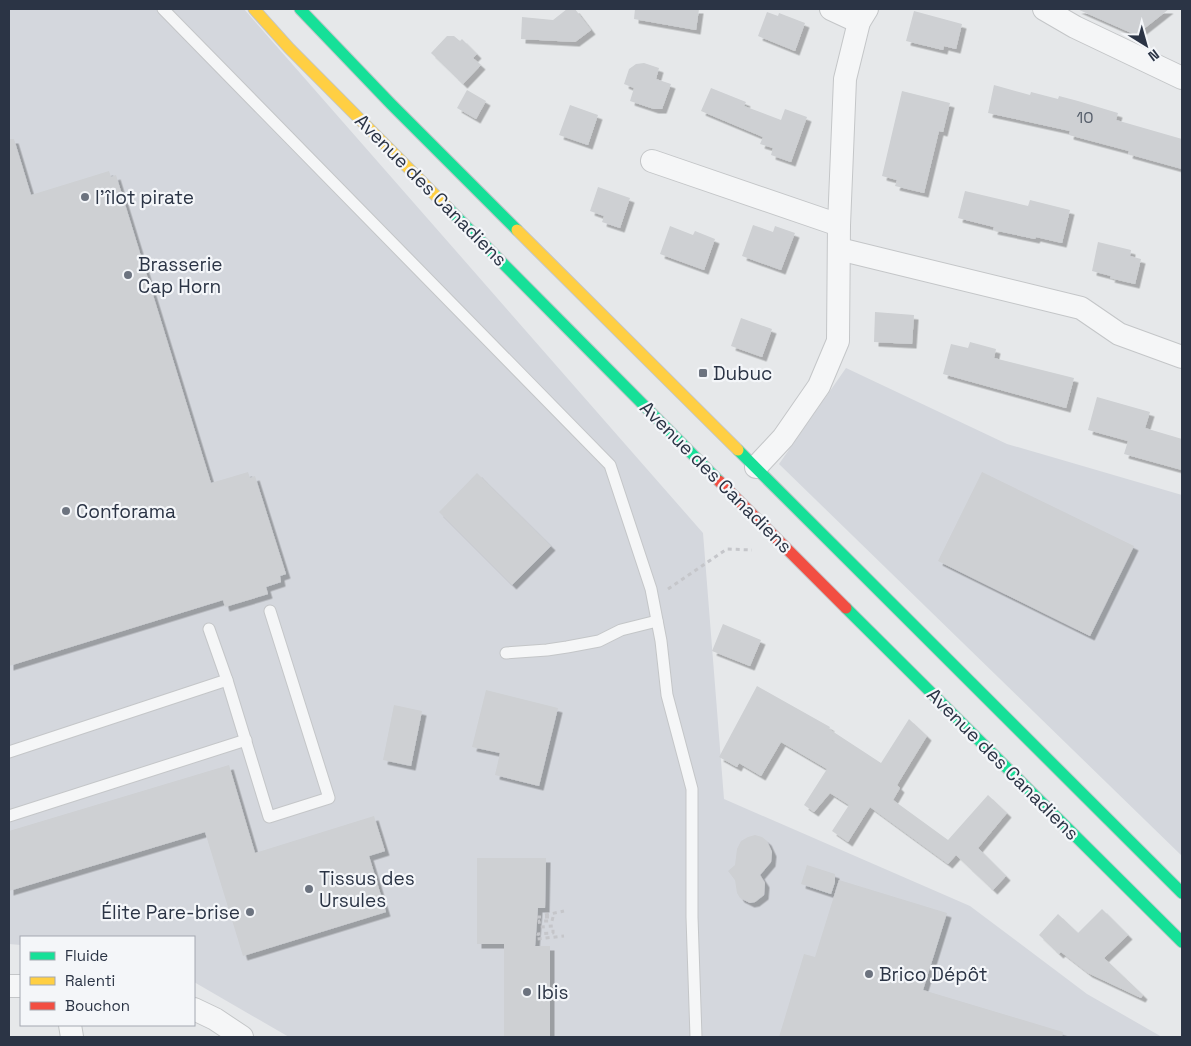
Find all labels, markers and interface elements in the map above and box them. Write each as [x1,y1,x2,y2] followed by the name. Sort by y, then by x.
[1121,20,1171,70] north arrow
[1145,45,1163,65] text: N
[1077,107,1093,128] house number: 10
[349,108,513,272] street label: Avenue des Canadiens
[95,185,194,210] place label: l'îlot pirate
[79,191,91,203] marker: l'îlot pirate
[138,252,223,299] place label: Brasserie Cap Horn
[122,269,134,281] marker: Brasserie Cap Horn
[713,361,772,386] place label: Dubuc
[697,367,709,379] marker: Dubuc
[634,395,798,559] street label: Avenue des Canadiens
[76,499,176,524] place label: Conforama
[60,505,72,517] marker: Conforama
[921,682,1085,846] street label: Avenue des Canadiens
[319,866,415,913] place label: Tissus des Ursules
[303,883,315,895] marker: Tissus des Ursules
[101,900,240,925] place label: Élite Pare-brise
[244,906,256,918] marker: Élite Pare-brise
[20,936,195,1026] legend
[65,946,108,965] text: Fluide
[879,962,988,987] place label: Brico Dépôt
[863,968,875,980] marker: Brico Dépôt
[65,971,115,990] text: Ralenti
[537,980,569,1005] place label: Ibis
[521,986,533,998] marker: Ibis
[65,996,130,1015] text: Bouchon

